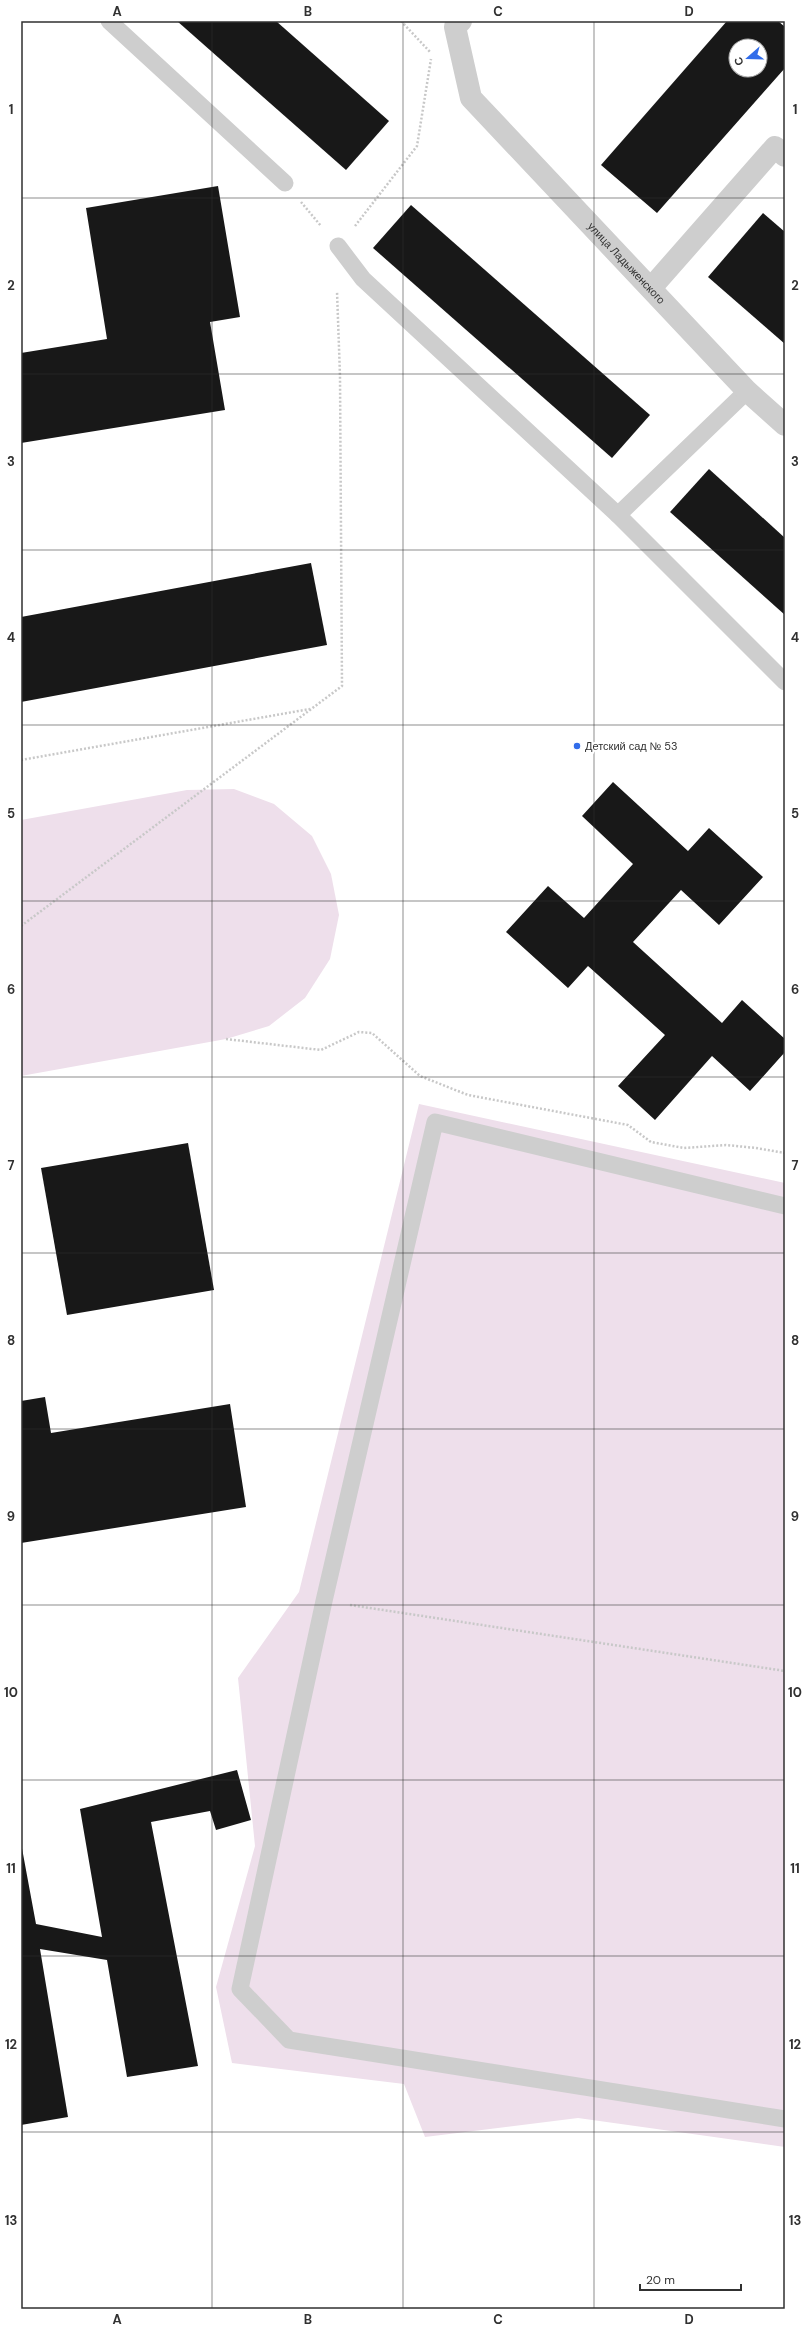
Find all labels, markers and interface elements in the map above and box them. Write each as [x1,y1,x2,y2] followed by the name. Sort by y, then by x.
[112,3,122,20] text: A
[304,3,312,20] text: B
[493,3,503,20] text: C
[684,3,694,20] text: D
[728,38,768,78] north arrow
[731,55,747,68] text: С
[9,101,13,118] text: 1
[793,101,797,118] text: 1
[585,219,668,307] street label: улица Ладыженского
[7,277,15,294] text: 2
[791,277,799,294] text: 2
[7,453,15,470] text: 3
[791,453,799,470] text: 3
[7,629,15,646] text: 4
[791,629,799,646] text: 4
[585,739,678,753] place label: Детский сад № 53
[572,741,582,751] marker: Детский сад № 53
[7,805,15,822] text: 5
[791,805,799,822] text: 5
[7,981,15,998] text: 6
[791,981,799,998] text: 6
[8,1157,15,1174] text: 7
[792,1157,799,1174] text: 7
[7,1332,15,1349] text: 8
[791,1332,799,1349] text: 8
[7,1508,15,1525] text: 9
[791,1508,799,1525] text: 9
[4,1684,18,1701] text: 10
[788,1684,802,1701] text: 10
[6,1860,16,1877] text: 11
[790,1860,800,1877] text: 11
[5,2036,17,2053] text: 12
[789,2036,801,2053] text: 12
[5,2212,17,2229] text: 13
[789,2212,801,2229] text: 13
[640,2266,741,2292] scale bar
[646,2272,675,2288] text: 20 m
[112,2311,122,2328] text: A
[304,2311,312,2328] text: B
[493,2311,503,2328] text: C
[684,2311,694,2328] text: D

